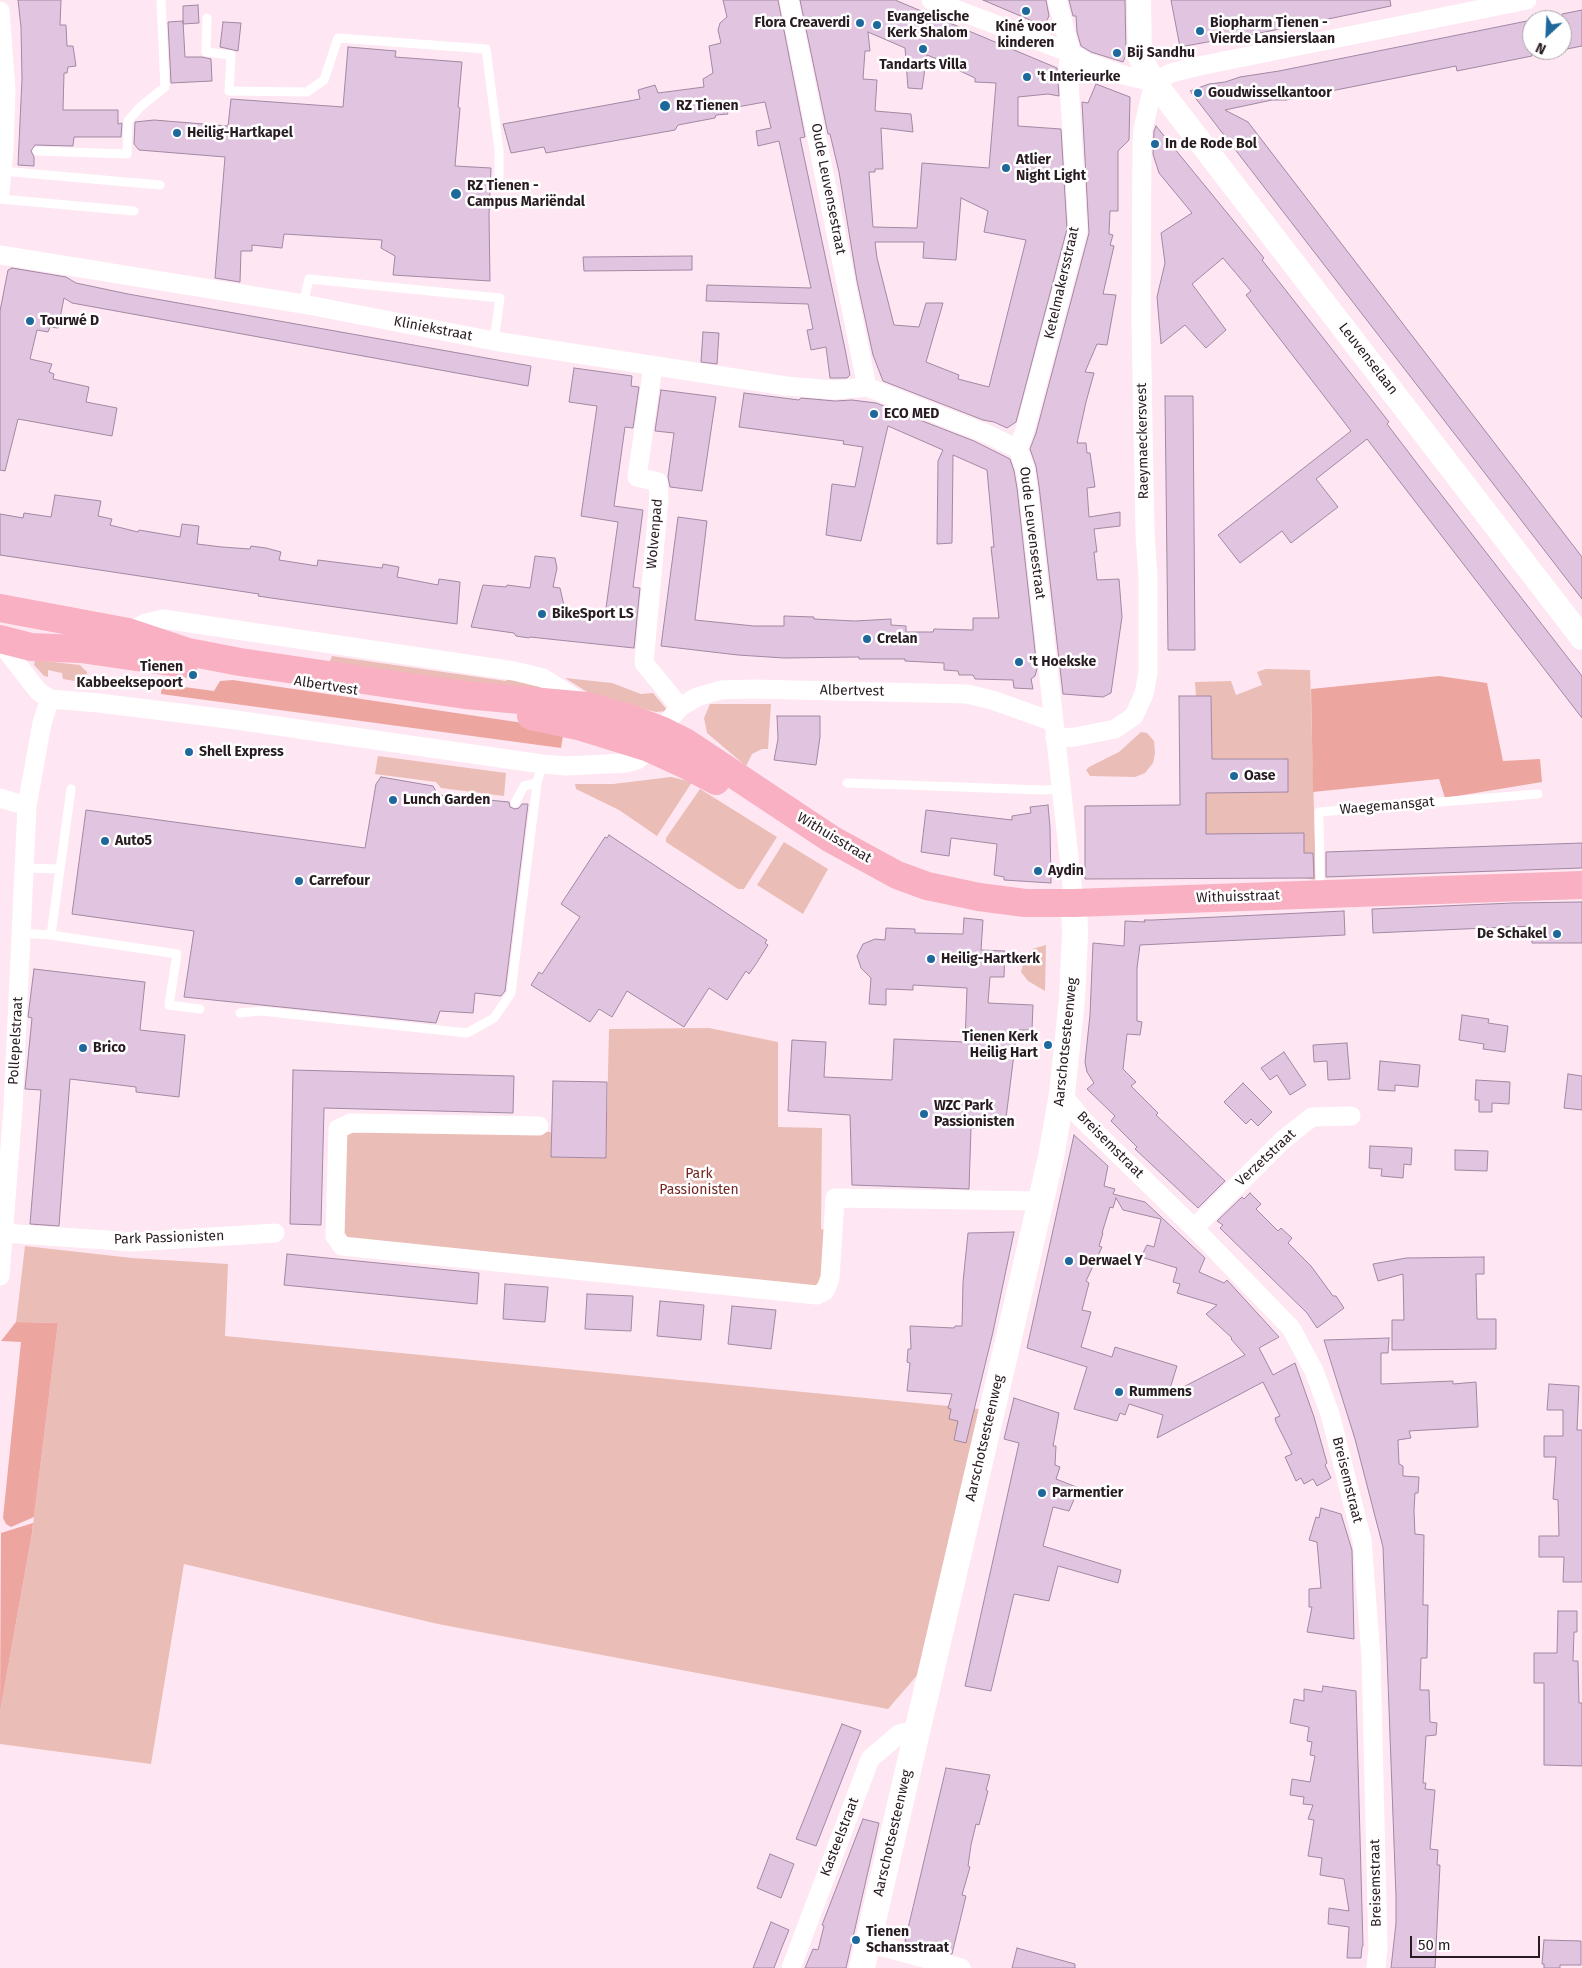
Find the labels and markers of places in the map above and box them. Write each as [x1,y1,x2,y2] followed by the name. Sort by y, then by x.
[1020,5,1032,17] marker: Kiné voor kinderen
[887,9,969,41] place label: Evangelische Kerk Shalom
[754,15,850,31] place label: Flora Creaverdi
[1210,15,1335,48] place label: Biopharm Tienen - Vierde Lansierslaan
[854,17,866,29] marker: Flora Creaverdi
[871,19,883,31] marker: Evangelische Kerk Shalom
[996,19,1056,52] place label: Kiné voor kinderen
[1194,25,1206,37] marker: Biopharm Tienen - Vierde Lansierslaan
[917,43,929,55] marker: Tandarts Villa
[1127,45,1195,61] place label: Bij Sandhu
[1111,47,1123,59] marker: Bij Sandhu
[879,57,967,73] place label: Tandarts Villa
[1037,69,1120,85] place label: 't Interieurke
[1021,71,1033,83] marker: 't Interieurke
[1208,85,1332,101] place label: Goudwisselkantoor
[1192,87,1204,99] marker: Goudwisselkantoor
[676,98,739,114] place label: RZ Tienen
[658,99,672,113] marker: RZ Tienen
[187,125,293,141] place label: Heilig-Hartkapel
[171,127,183,139] marker: Heilig-Hartkapel
[1165,136,1257,152] place label: In de Rode Bol
[1149,138,1161,150] marker: In de Rode Bol
[1016,152,1086,184] place label: Atlier Night Light
[1000,162,1012,174] marker: Atlier Night Light
[467,178,585,210] place label: RZ Tienen - Campus Mariëndal
[449,187,463,201] marker: RZ Tienen - Campus Mariëndal
[40,313,99,329] place label: Tourwé D
[24,315,36,327] marker: Tourwé D
[884,406,939,422] place label: ECO MED
[868,408,880,420] marker: ECO MED
[552,606,634,622] place label: BikeSport LS
[536,608,548,620] marker: BikeSport LS
[877,631,918,647] place label: Crelan
[861,633,873,645] marker: Crelan
[1029,654,1096,670] place label: 't Hoekske
[1013,656,1025,668] marker: 't Hoekske
[77,659,183,692] place label: Tienen Kabbeeksepoort
[187,669,199,681] marker: Tienen Kabbeeksepoort
[199,744,284,760] place label: Shell Express
[183,746,195,758] marker: Shell Express
[1244,768,1276,784] place label: Oase
[1228,770,1240,782] marker: Oase
[403,792,490,808] place label: Lunch Garden
[387,794,399,806] marker: Lunch Garden
[115,833,152,849] place label: Auto5
[99,835,111,847] marker: Auto5
[1048,863,1084,879] place label: Aydin
[1032,865,1044,877] marker: Aydin
[309,873,370,889] place label: Carrefour
[293,875,305,887] marker: Carrefour
[1477,926,1547,942] place label: De Schakel
[1551,928,1563,940] marker: De Schakel
[941,951,1040,967] place label: Heilig-Hartkerk
[925,953,937,965] marker: Heilig-Hartkerk
[962,1029,1038,1062] place label: Tienen Kerk Heilig Hart
[1042,1039,1054,1051] marker: Tienen Kerk Heilig Hart
[93,1040,126,1056] place label: Brico
[77,1042,89,1054] marker: Brico
[934,1098,1014,1130] place label: WZC Park Passionisten
[918,1108,930,1120] marker: WZC Park Passionisten
[1079,1253,1143,1269] place label: Derwael Y
[1063,1255,1075,1267] marker: Derwael Y
[1129,1384,1192,1400] place label: Rummens
[1113,1386,1125,1398] marker: Rummens
[1052,1485,1123,1501] place label: Parmentier
[1036,1487,1048,1499] marker: Parmentier
[866,1924,949,1956] place label: Tienen Schansstraat
[850,1934,862,1946] marker: Tienen Schansstraat

